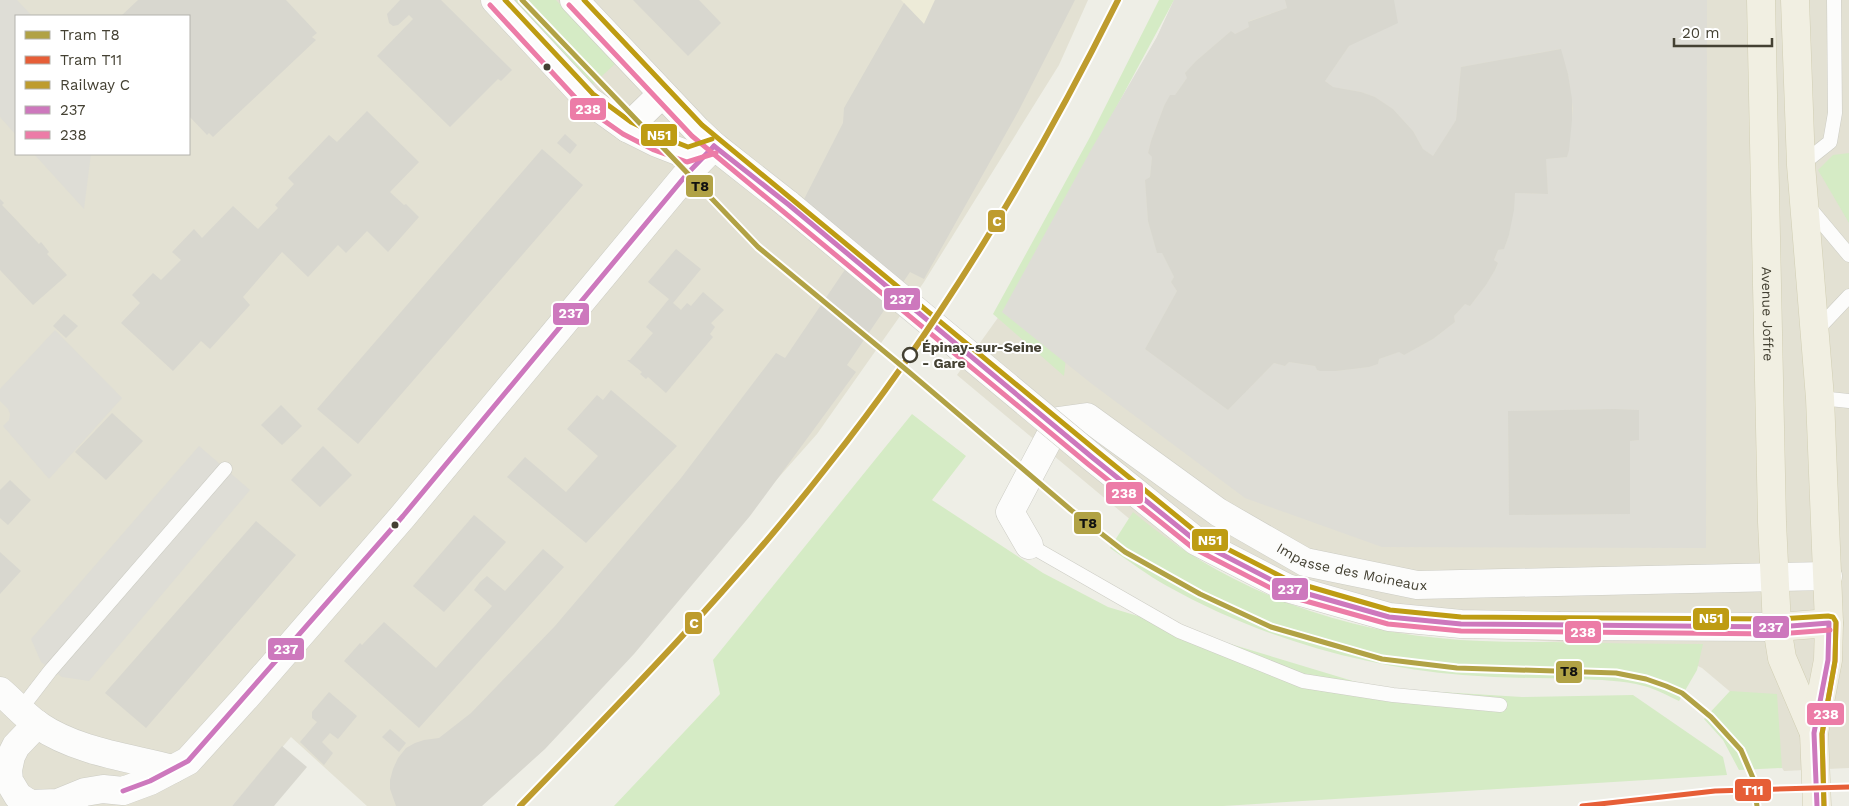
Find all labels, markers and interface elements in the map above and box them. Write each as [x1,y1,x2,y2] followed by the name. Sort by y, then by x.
[15,15,190,155] legend
[1674,15,1772,47] scale bar
[1682,24,1720,42] text: 20 m
[60,26,120,44] text: Tram T8
[60,51,122,69] text: Tram T11
[542,62,552,72] unlabelled marker
[60,76,130,94] text: Railway C
[569,97,607,121] line badge: 238
[60,101,85,119] text: 237
[575,101,601,117] text: 238
[640,123,678,147] line badge: N51
[60,126,87,144] text: 238
[647,127,671,143] text: N51
[685,174,714,198] line badge: T8
[691,178,709,194] text: T8
[987,209,1006,233] line badge: C
[992,213,1002,229] text: C
[1759,266,1777,361] street label: Avenue Joffre
[883,287,921,311] line badge: 237
[890,291,915,307] text: 237
[552,302,590,326] line badge: 237
[559,305,584,321] text: 237
[922,339,1042,371] place label: Épinay-sur-Seine - Gare
[902,347,918,363] marker: Épinay-sur-Seine - Gare
[1105,481,1144,505] line badge: 238
[1111,485,1137,501] text: 238
[1073,511,1102,535] line badge: T8
[1079,515,1097,531] text: T8
[390,520,400,530] unlabelled marker
[1191,528,1229,552] line badge: N51
[1198,532,1222,548] text: N51
[1274,540,1427,593] street label: Impasse des Moineaux
[1271,577,1309,601] line badge: 237
[1278,581,1303,597] text: 237
[1692,607,1730,631] line badge: N51
[1699,610,1723,626] text: N51
[684,611,703,635] line badge: C
[689,615,699,631] text: C
[1752,615,1790,639] line badge: 237
[1759,619,1784,635] text: 237
[1564,620,1602,644] line badge: 238
[1570,624,1596,640] text: 238
[267,637,305,661] line badge: 237
[274,641,299,657] text: 237
[1555,660,1583,684] line badge: T8
[1560,663,1578,679] text: T8
[1806,702,1845,726] line badge: 238
[1813,706,1839,722] text: 238
[1734,778,1772,802] line badge: T11
[1742,782,1764,798] text: T11

